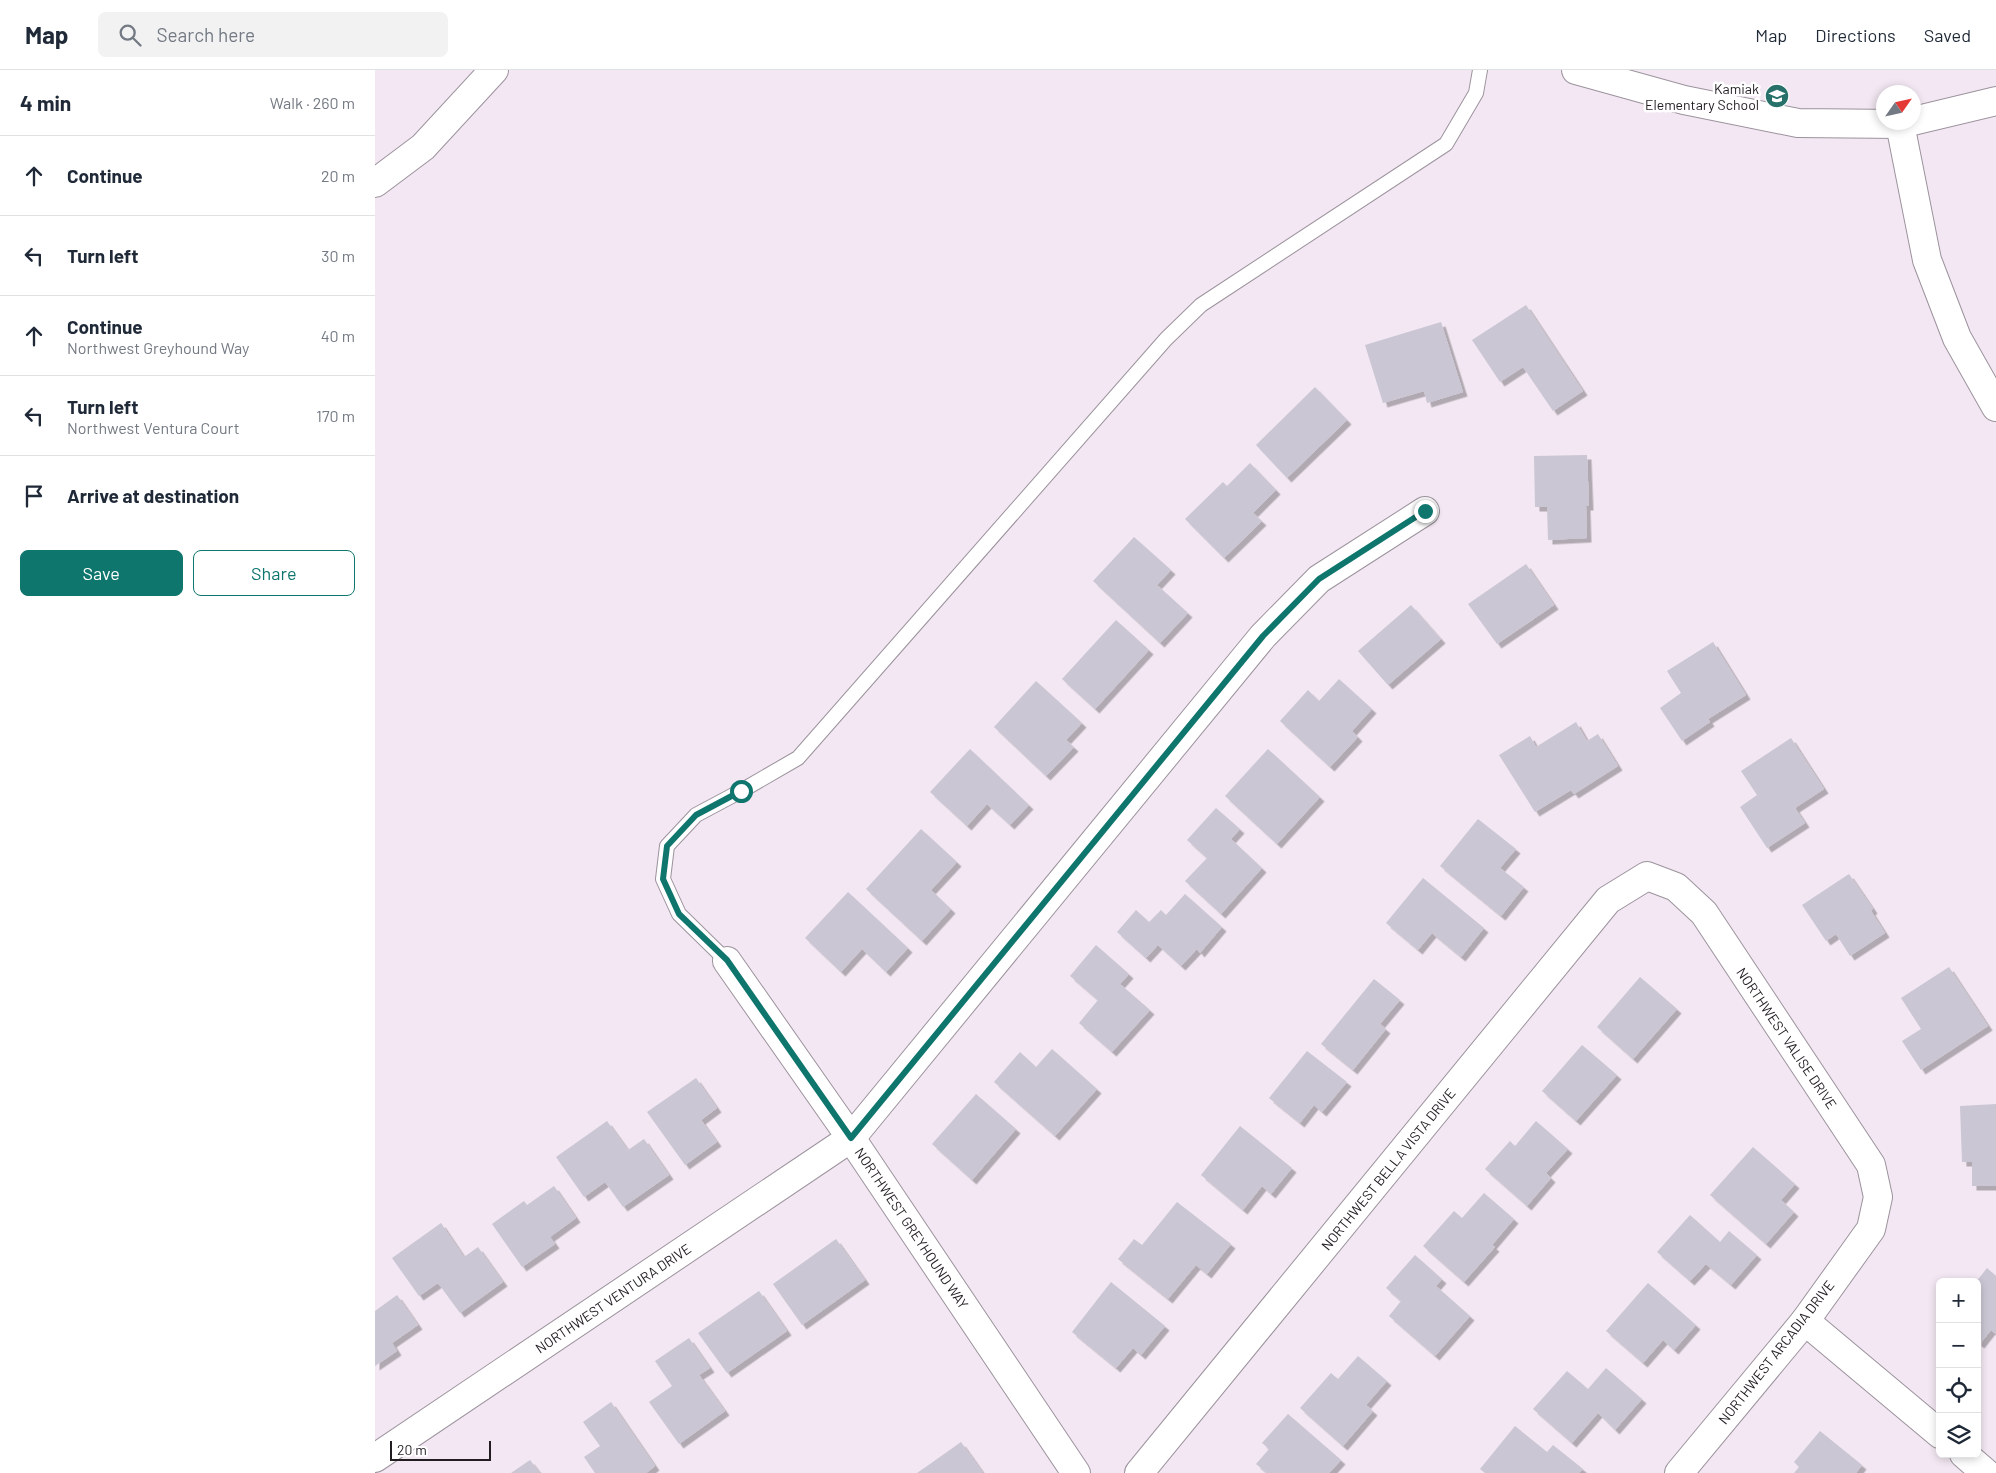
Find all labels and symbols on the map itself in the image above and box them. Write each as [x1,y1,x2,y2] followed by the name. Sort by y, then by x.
[1645,80,1759,113] place label: Kamiak Elementary School
[1764,83,1790,109] school or university icon: Kamiak Elementary School
[1876,85,1921,130] north arrow
[1414,500,1437,523] route end
[730,780,753,803] route start
[1733,964,1841,1112] street label: NORTHWEST VALISE DRIVE
[1317,1084,1459,1254] street label: NORTHWEST BELLA VISTA DRIVE
[852,1144,972,1312] street label: NORTHWEST GREYHOUND WAY
[532,1240,694,1356] street label: NORTHWEST VENTURA DRIVE
[1714,1277,1838,1427] street label: NORTHWEST ARCADIA DRIVE
[390,1438,491,1461] scale bar

